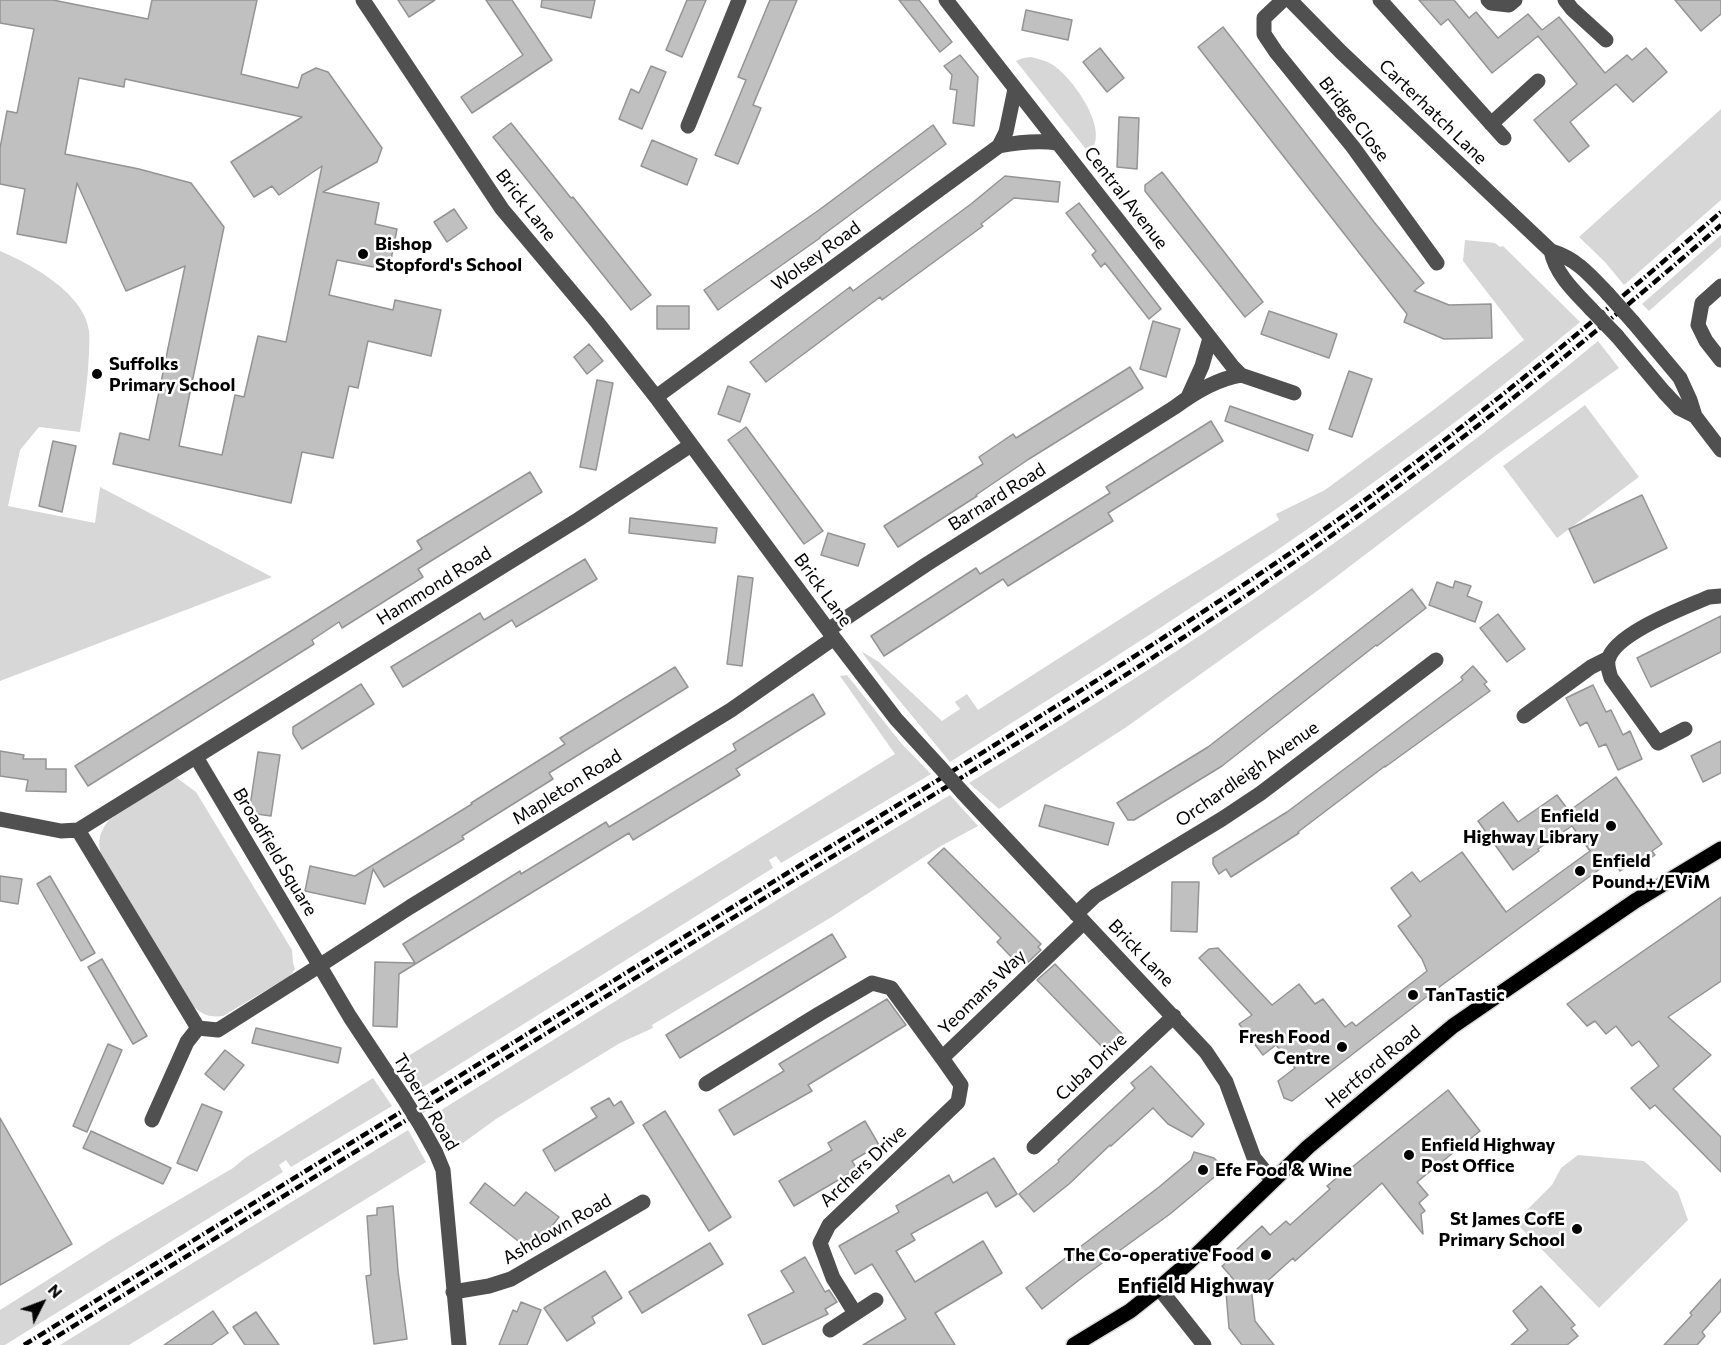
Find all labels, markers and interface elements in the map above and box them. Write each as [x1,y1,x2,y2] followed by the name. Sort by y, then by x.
[1374,55,1492,169] street label: Carterhatch Lane
[1314,72,1394,166] street label: Bridge Close
[1079,143,1173,253] street label: Central Avenue
[491,165,561,245] street label: Brick Lane
[767,216,865,296] street label: Wolsey Road
[375,233,522,276] place label: Bishop Stopford's School
[356,247,370,261] marker: Bishop Stopford's School
[109,353,235,395] place label: Suffolks Primary School
[90,367,104,381] marker: Suffolks Primary School
[944,459,1050,535] street label: Barnard Road
[373,542,495,630] street label: Hammond Road
[789,549,857,631] street label: Brick Lane
[1171,716,1323,832] street label: Orchardleigh Avenue
[508,745,626,829] street label: Mapleton Road
[228,784,322,920] street label: Broadfield Square
[1463,805,1599,848] place label: Enfield Highway Library
[1604,819,1618,833] marker: Enfield Highway Library
[1592,850,1710,892] place label: Enfield Pound+/EViM
[1573,864,1587,878] marker: Enfield Pound+/EViM
[1104,915,1178,991] street label: Brick Lane
[934,945,1030,1039] street label: Yeomans Way
[1425,984,1505,1006] place label: TanTastic
[1406,988,1420,1002] marker: TanTastic
[1321,1021,1425,1113] street label: Hertford Road
[1239,1026,1330,1068] place label: Fresh Food Centre
[1051,1029,1131,1105] street label: Cuba Drive
[1335,1040,1349,1054] marker: Fresh Food Centre
[389,1050,463,1154] street label: Tyberry Road
[815,1121,911,1211] street label: Archers Drive
[1421,1134,1555,1176] place label: Enfield Highway Post Office
[1402,1148,1416,1162] marker: Enfield Highway Post Office
[1215,1159,1352,1181] place label: Efe Food & Wine
[1196,1163,1210,1177] marker: Efe Food & Wine
[499,1189,615,1269] street label: Ashdown Road
[1439,1208,1565,1250] place label: St James CofE Primary School
[1570,1222,1584,1236] marker: St James CofE Primary School
[1064,1244,1254,1266] place label: The Co-operative Food
[1259,1248,1273,1262] marker: The Co-operative Food
[12,1273,72,1333] north arrow
[1118,1273,1274,1299] district label: Enfield Highway
[45,1280,67,1301] text: N

